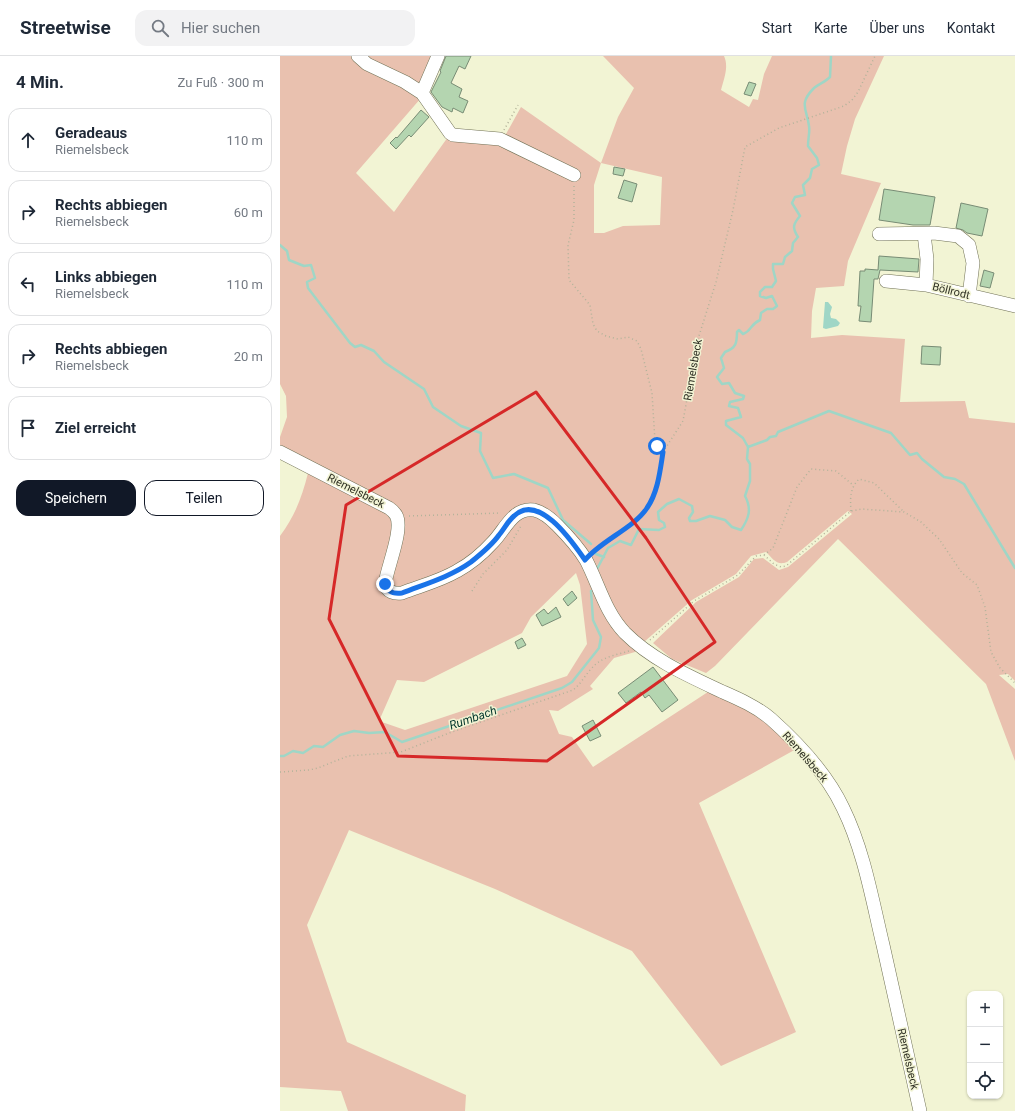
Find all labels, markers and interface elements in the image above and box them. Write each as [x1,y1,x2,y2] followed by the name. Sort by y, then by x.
[135,10,415,46] search box
[20,16,111,39] text: Streetwise
[149,17,171,39] icon: search
[181,19,260,37] text: Hier suchen
[762,20,792,36] text: Start
[814,20,848,36] text: Karte
[870,20,925,36] text: Über uns
[947,20,995,36] text: Kontakt
[16,72,64,92] text: 4 Min.
[178,75,264,90] text: Zu Fuß · 300 m
[55,124,127,142] text: Geradeaus
[17,129,39,151] icon: ahead
[226,133,263,148] text: 110 m
[55,142,129,157] text: Riemelsbeck
[55,196,168,214] text: Rechts abbiegen
[17,201,39,223] icon: right
[234,205,263,220] text: 60 m
[55,214,129,229] text: Riemelsbeck
[55,268,157,286] text: Links abbiegen
[17,273,39,295] icon: left
[226,277,263,292] text: 110 m
[931,280,971,302] street label: Böllrodt
[55,286,129,301] text: Riemelsbeck
[681,338,705,402] street label: Riemelsbeck
[55,340,168,358] text: Rechts abbiegen
[17,345,39,367] icon: right
[234,349,263,364] text: 20 m
[55,358,129,373] text: Riemelsbeck
[17,417,39,439] icon: arrive
[55,419,136,437] text: Ziel erreicht
[648,437,666,455] route start
[325,471,387,511] street label: Riemelsbeck
[16,480,136,516] button: Speichern
[144,480,264,516] button: Teilen
[376,575,394,593] route end
[447,703,499,733] water label: Rumbach
[780,729,831,785] street label: Riemelsbeck
[967,991,1003,1099] map controls
[967,991,1003,1027] button: +
[895,1027,921,1091] street label: Riemelsbeck
[967,1027,1003,1063] button: −
[967,1063,1003,1099] button: locate

